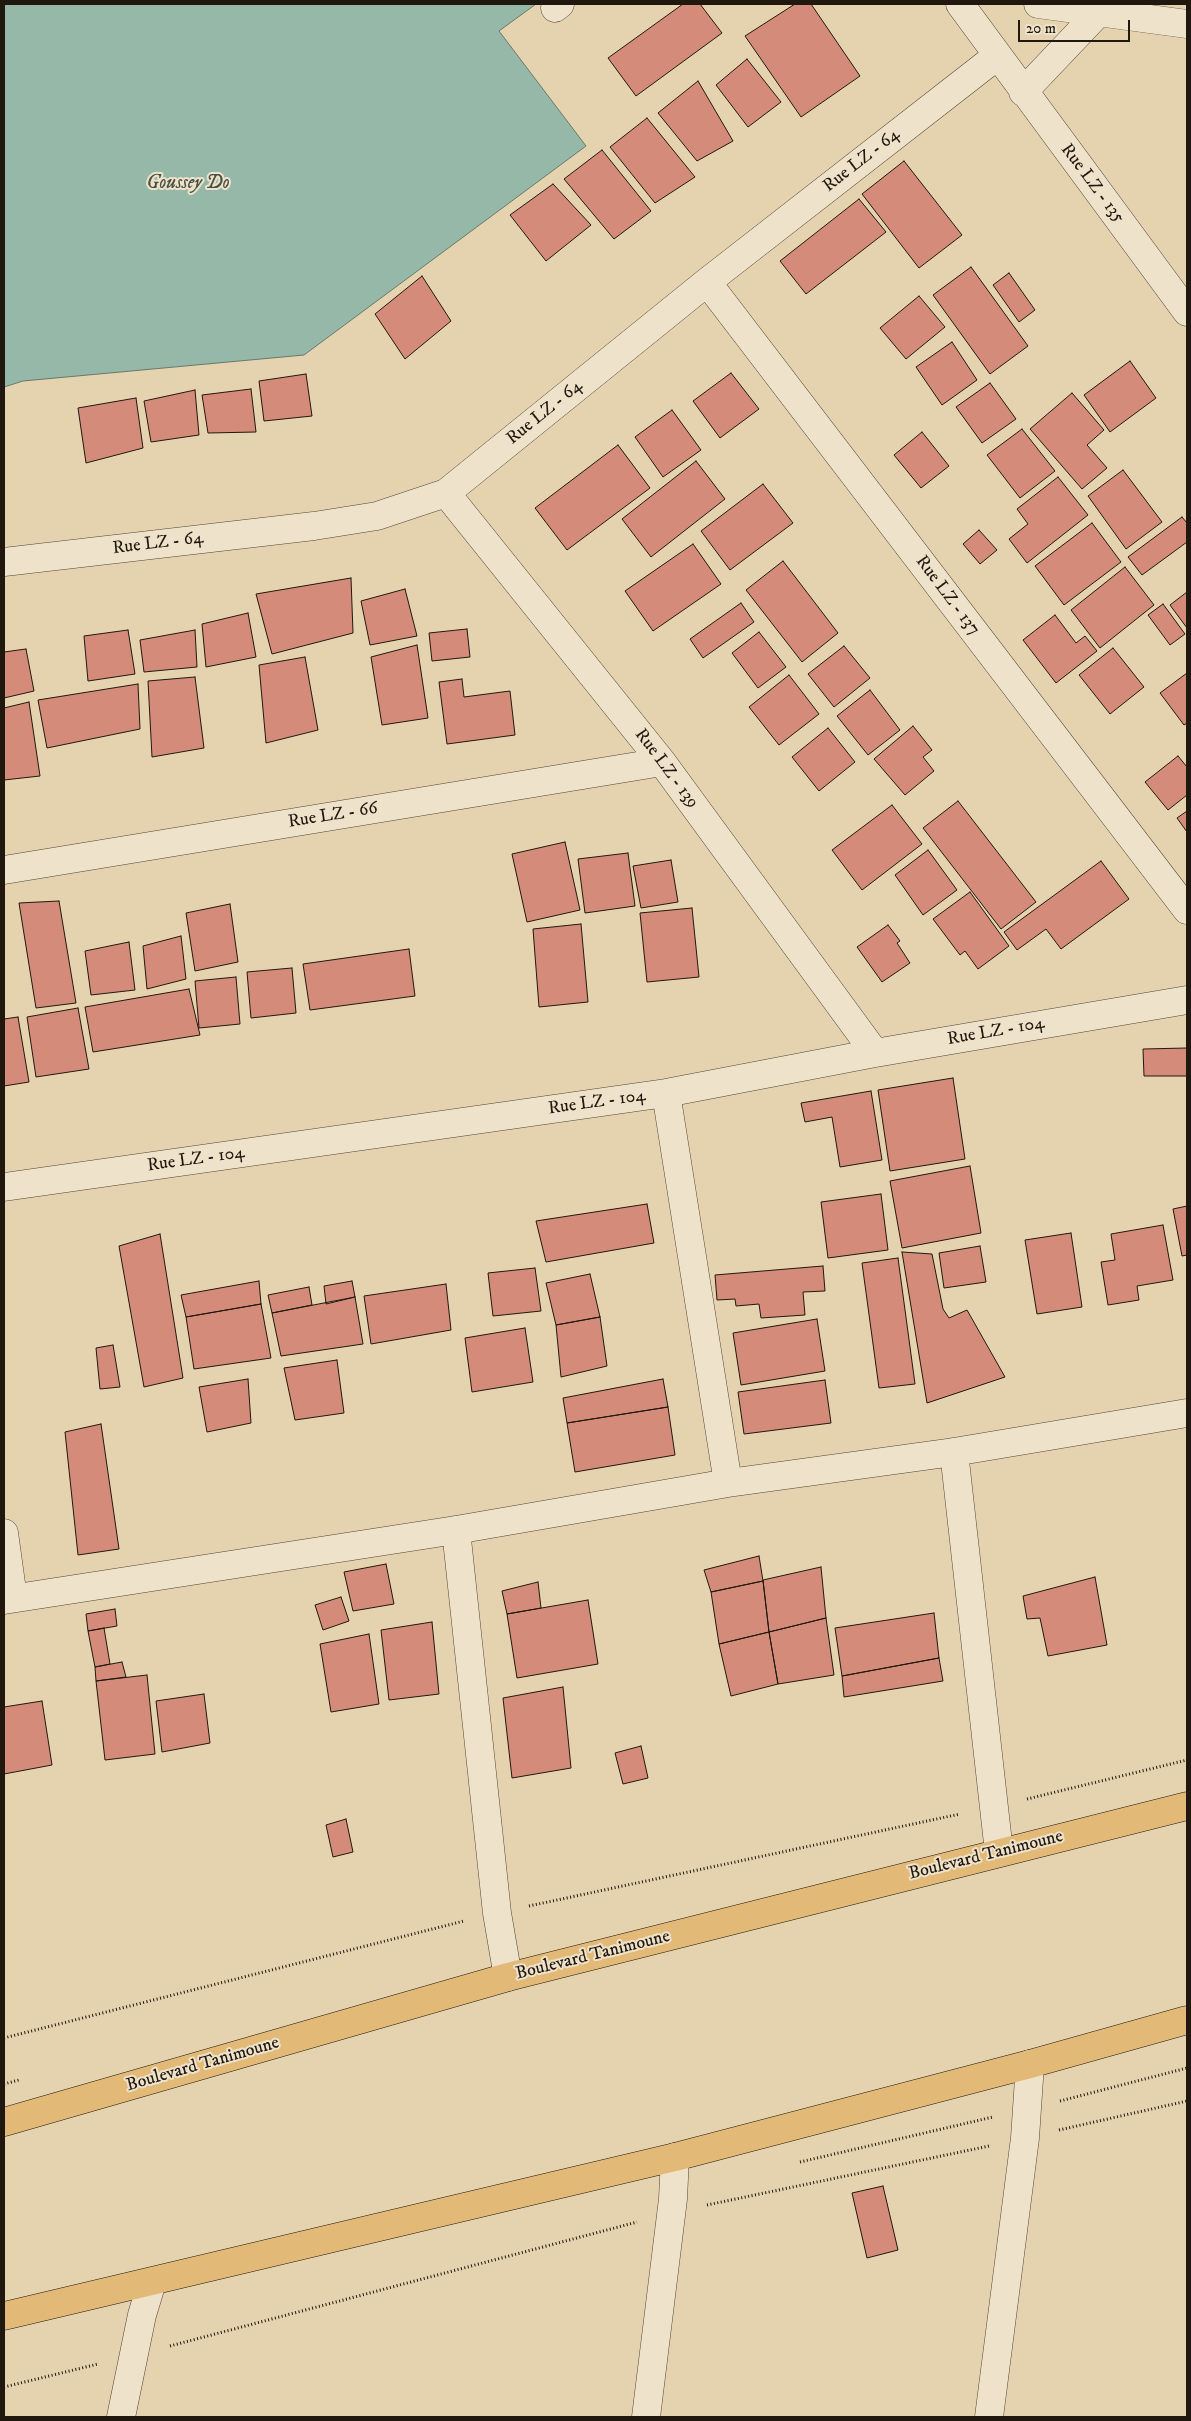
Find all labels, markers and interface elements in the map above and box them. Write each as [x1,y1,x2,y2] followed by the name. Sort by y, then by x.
[1021,10,1134,42] scale bar
[1026,19,1056,38] text: 20 m
[819,124,905,198] street label: Rue LZ - 64
[1055,140,1129,228] street label: Rue LZ - 135
[146,173,230,195] water label: Goussey Do
[503,376,587,450] street label: Rue LZ - 64
[111,528,205,560] street label: Rue LZ - 64
[910,552,984,640] street label: Rue LZ - 137
[629,725,703,813] street label: Rue LZ - 139
[287,798,379,834] street label: Rue LZ - 66
[946,1013,1046,1051] street label: Rue LZ - 104
[547,1085,647,1121] street label: Rue LZ - 104
[146,1142,246,1178] street label: Rue LZ - 104
[907,1826,1065,1886] street label: Boulevard Tanimoune
[514,1926,672,1986] street label: Boulevard Tanimoune
[124,2033,282,2097] street label: Boulevard Tanimoune

